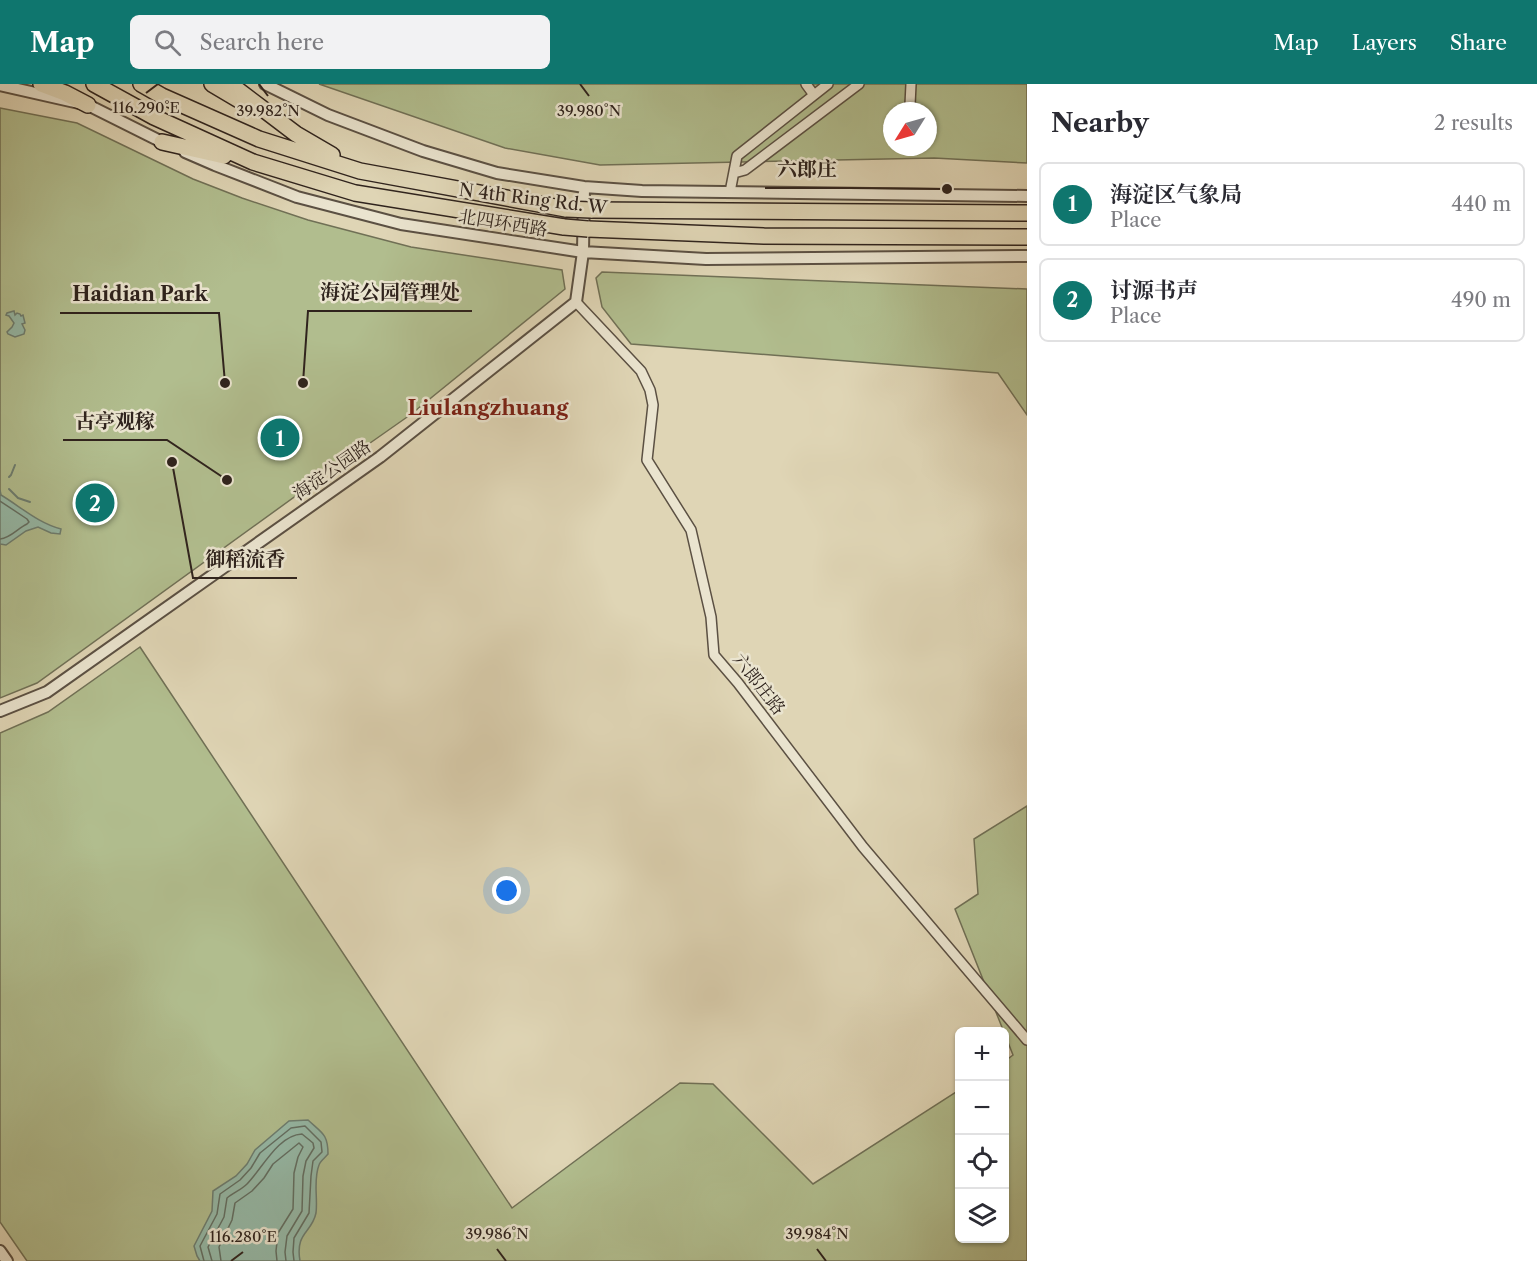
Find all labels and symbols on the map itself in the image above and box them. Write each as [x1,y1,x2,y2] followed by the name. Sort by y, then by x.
[112,98,180,117] text: 116.290°E
[236,101,300,120] text: 39.982°N
[557,101,621,120] text: 39.980°N
[883,102,937,156] north arrow
[765,150,849,188] callout: 六郎庄
[777,157,837,181] text: 六郎庄
[458,179,610,219] street label: N 4th Ring Rd. W
[457,205,549,241] street label: 北四环西路
[308,273,472,311] callout: 海淀公园管理处
[60,275,219,313] callout: Haidian Park
[320,280,460,304] text: 海淀公园管理处
[72,282,209,306] text: Haidian Park
[408,395,569,420] district label: Liulangzhuang
[63,402,167,440] callout: 古亭观稼
[75,409,155,433] text: 古亭观稼
[260,416,300,460] pin: 1
[289,435,375,505] street label: 海淀公园路
[76,480,115,526] pin: 2
[193,540,297,578] callout: 御稻流香
[205,547,285,571] text: 御稻流香
[728,649,790,719] street label: 六郎庄路
[492,876,521,905] your location
[465,1224,529,1243] text: 39.986°N
[785,1224,849,1243] text: 39.984°N
[209,1227,277,1246] text: 116.280°E

